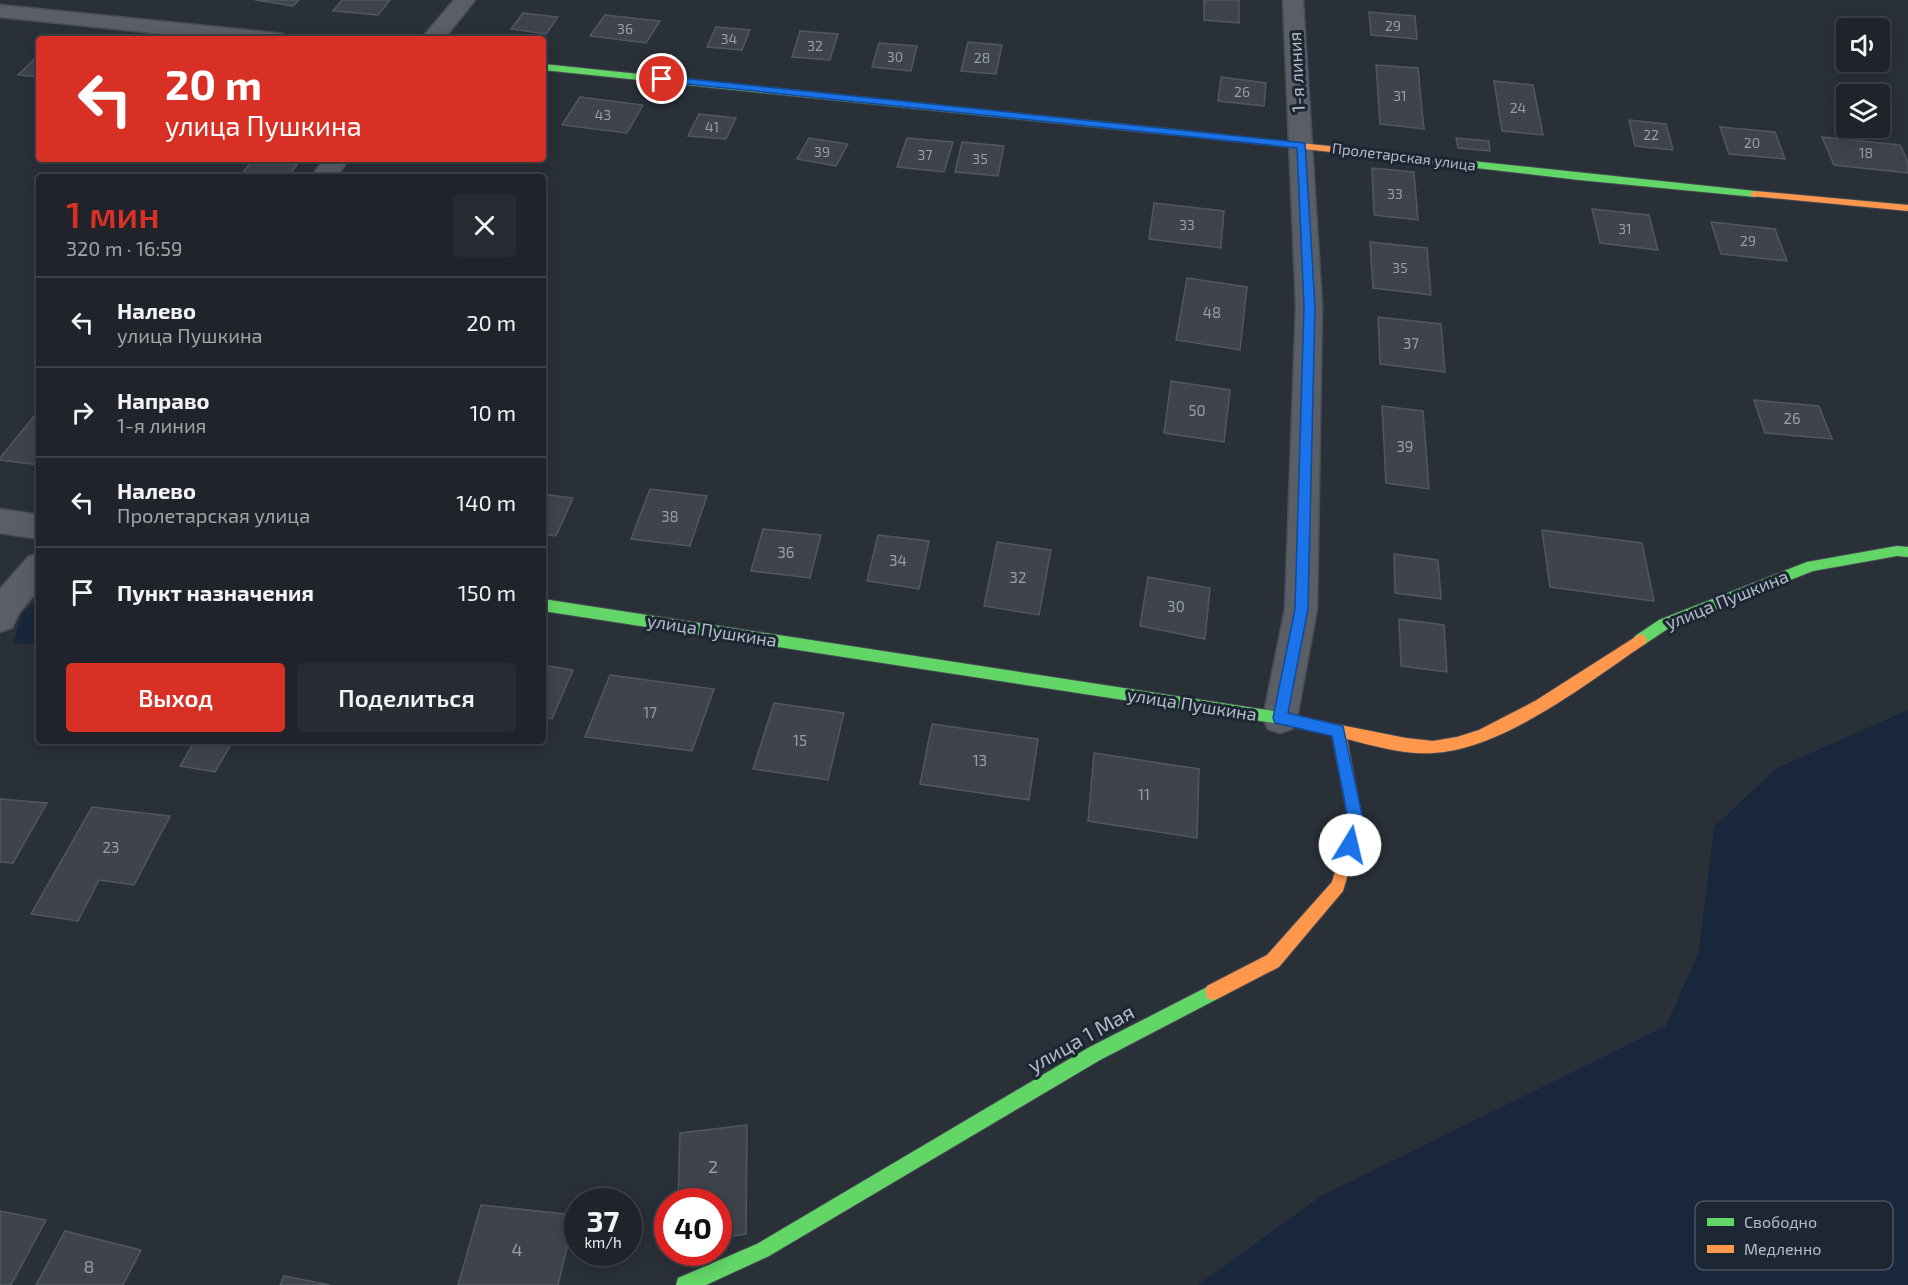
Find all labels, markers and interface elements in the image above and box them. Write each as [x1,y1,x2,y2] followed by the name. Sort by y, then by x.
[1385,17,1401,34] house number: 29
[1836,18,1890,138] map controls
[1836,18,1890,72] button: sound
[617,20,633,37] house number: 36
[721,30,737,47] house number: 34
[1283,31,1309,113] street label: 1-я линия
[807,37,823,54] house number: 32
[887,48,903,65] house number: 30
[974,49,990,66] house number: 28
[636,53,687,104] pin
[165,58,262,108] text: 20 m
[66,60,144,138] icon: left
[645,62,678,95] icon: arrive
[1234,83,1250,100] house number: 26
[1836,84,1890,138] button: layers
[1393,87,1407,104] house number: 31
[1510,99,1526,116] house number: 24
[595,106,611,123] house number: 43
[165,109,362,141] text: улица Пушкина
[705,118,719,135] house number: 41
[1643,126,1659,143] house number: 22
[1744,134,1760,151] house number: 20
[1331,138,1477,175] street label: Пролетарская улица
[814,143,830,160] house number: 39
[1859,144,1873,161] house number: 18
[918,146,932,163] house number: 37
[972,150,988,167] house number: 35
[1387,185,1403,202] house number: 33
[66,192,160,235] text: 1 мин
[453,194,516,257] button: close
[1179,216,1195,233] house number: 33
[1618,220,1632,237] house number: 31
[1740,232,1756,249] house number: 29
[66,236,182,260] text: 320 m · 16:59
[1392,259,1408,276] house number: 35
[117,297,196,323] text: Налево
[1203,303,1221,321] house number: 48
[66,306,99,339] icon: left
[466,309,516,335] text: 20 m
[117,323,263,347] text: улица Пушкина
[1403,334,1419,352] house number: 37
[117,387,210,413] text: Направо
[66,396,99,429] icon: right
[470,399,516,425] text: 10 m
[1188,401,1206,419] house number: 50
[1783,409,1801,427] house number: 26
[117,413,206,437] text: 1-я линия
[1397,437,1413,455] house number: 39
[117,477,196,503] text: Налево
[66,486,99,519] icon: left
[456,489,516,515] text: 140 m
[117,503,310,527] text: Пролетарская улица
[661,507,679,525] house number: 38
[778,543,794,561] house number: 36
[889,551,907,569] house number: 34
[1662,564,1791,634] street label: улица Пушкина
[1010,568,1026,586] house number: 32
[66,576,99,609] icon: arrive
[117,579,314,605] text: Пункт назначения
[458,579,516,605] text: 150 m
[1167,597,1185,615] house number: 30
[646,609,779,651] street label: улица Пушкина
[66,663,285,732] button: Выход
[297,663,516,732] button: Поделиться
[1126,683,1259,725] street label: улица Пушкина
[643,703,657,721] house number: 17
[793,731,807,749] house number: 15
[973,751,987,769] house number: 13
[1138,785,1150,803] house number: 11
[1318,813,1382,877] position arrow
[103,838,119,856] house number: 23
[1023,998,1138,1078] street label: улица 1 Мая
[708,1155,718,1177] house number: 2
[654,1188,732,1266] speed limit sign: 40
[1695,1201,1893,1270] legend
[587,1202,619,1238] text: 37
[1744,1212,1817,1231] text: Свободно
[584,1233,622,1251] text: km/h
[511,1238,523,1260] house number: 4
[1744,1239,1821,1258] text: Медленно
[84,1255,94,1277] house number: 8

